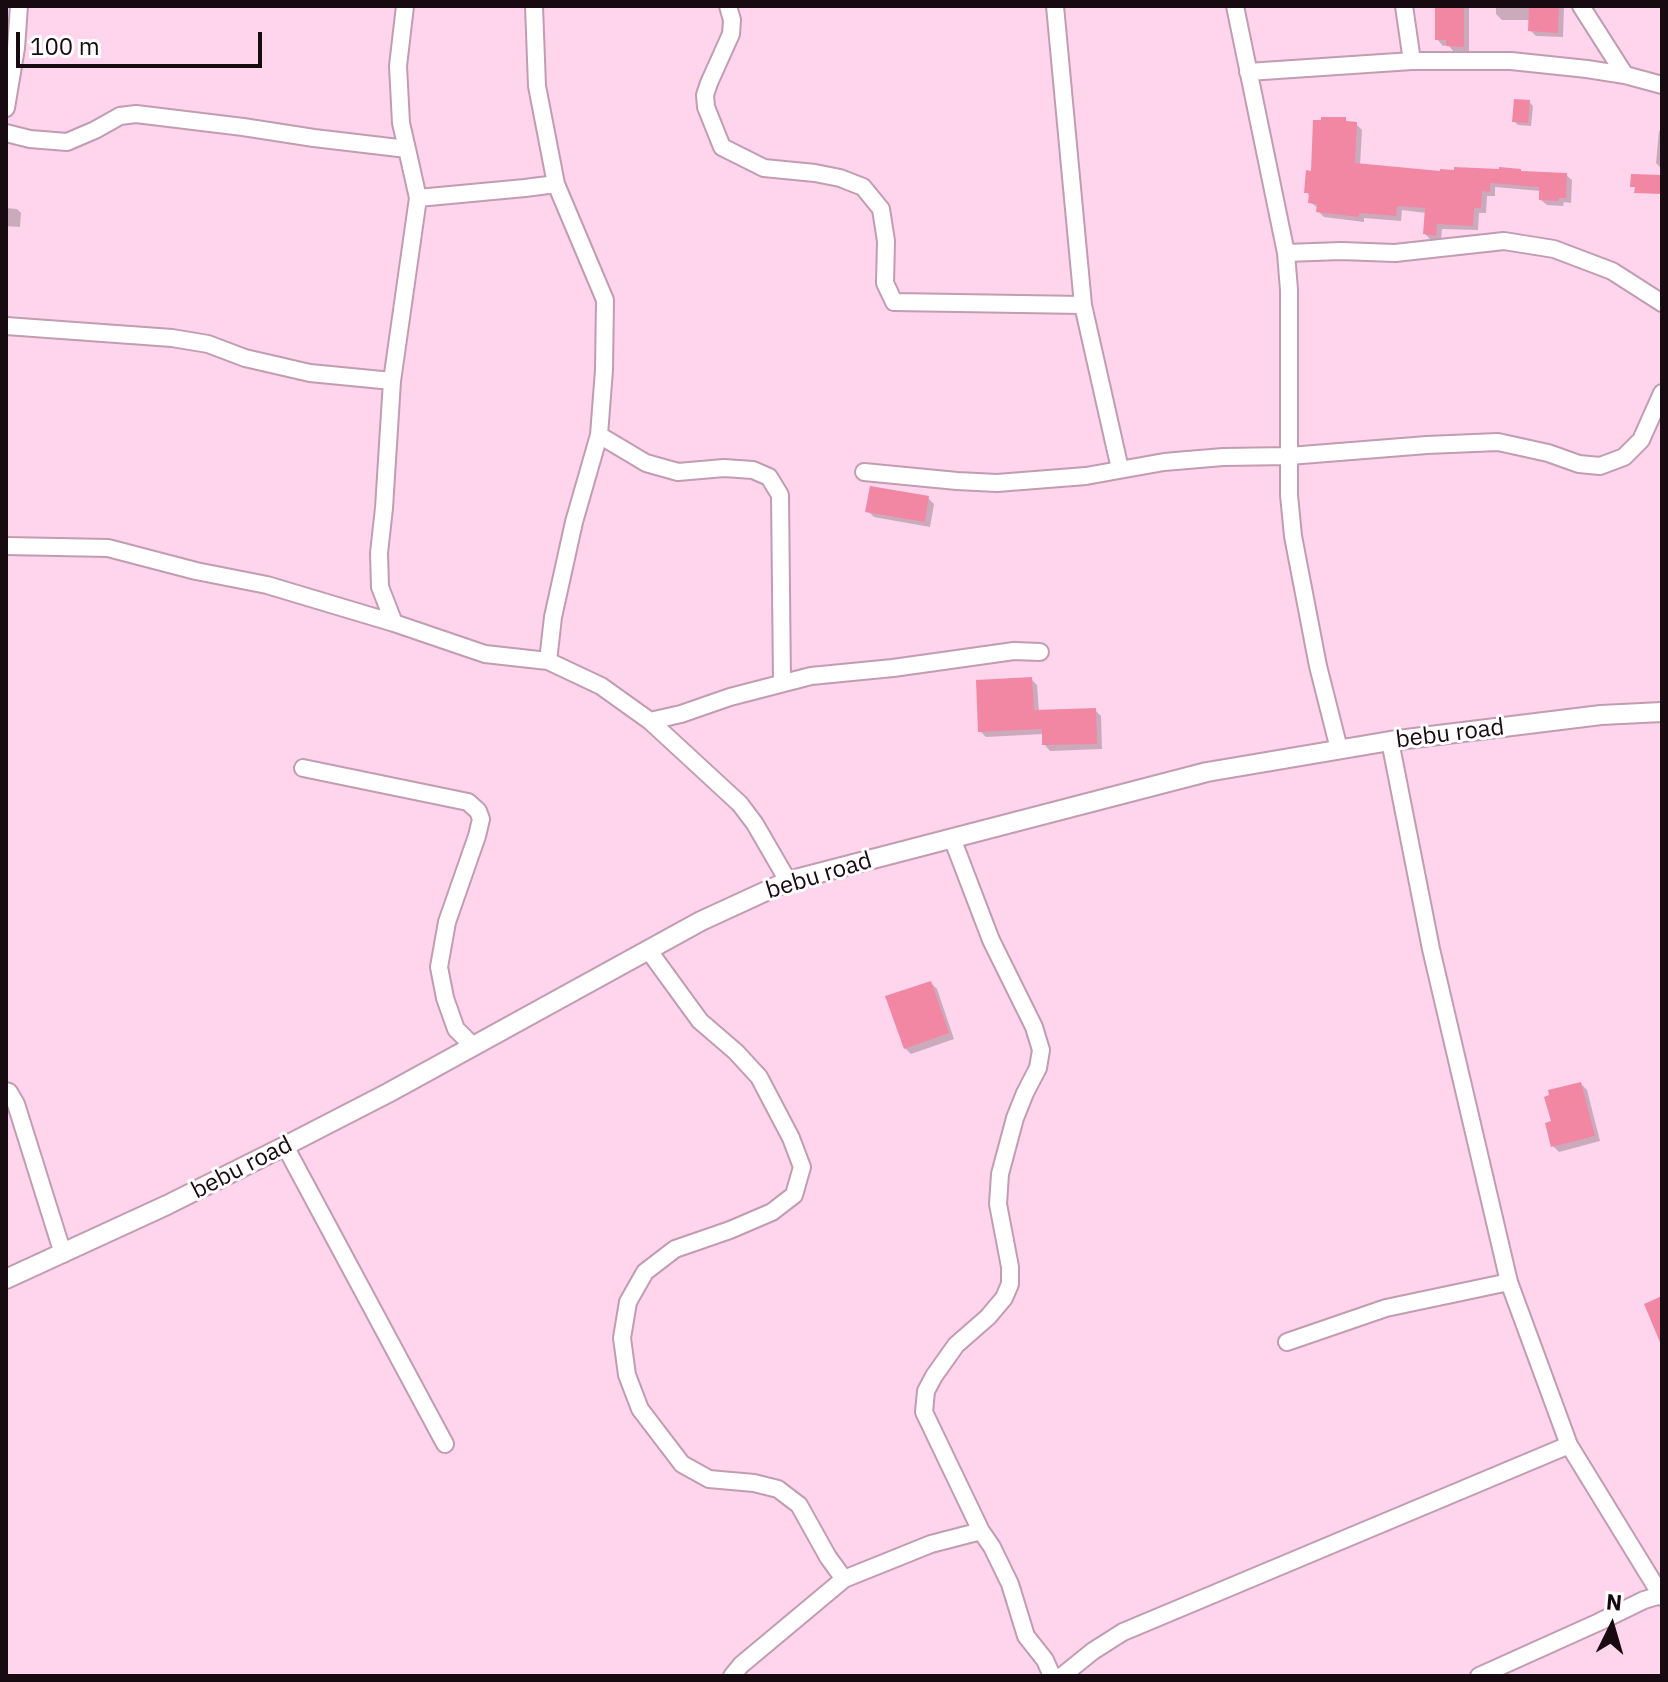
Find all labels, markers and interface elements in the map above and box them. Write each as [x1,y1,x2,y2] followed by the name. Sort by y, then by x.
[20,16,266,66] scale bar
[30,30,100,62] text: 100 m
[1394,713,1506,755] street label: bebu road
[763,846,875,906] street label: bebu road
[187,1130,297,1206] street label: bebu road
[1572,1586,1652,1666] north arrow
[1605,1586,1623,1617] text: N

